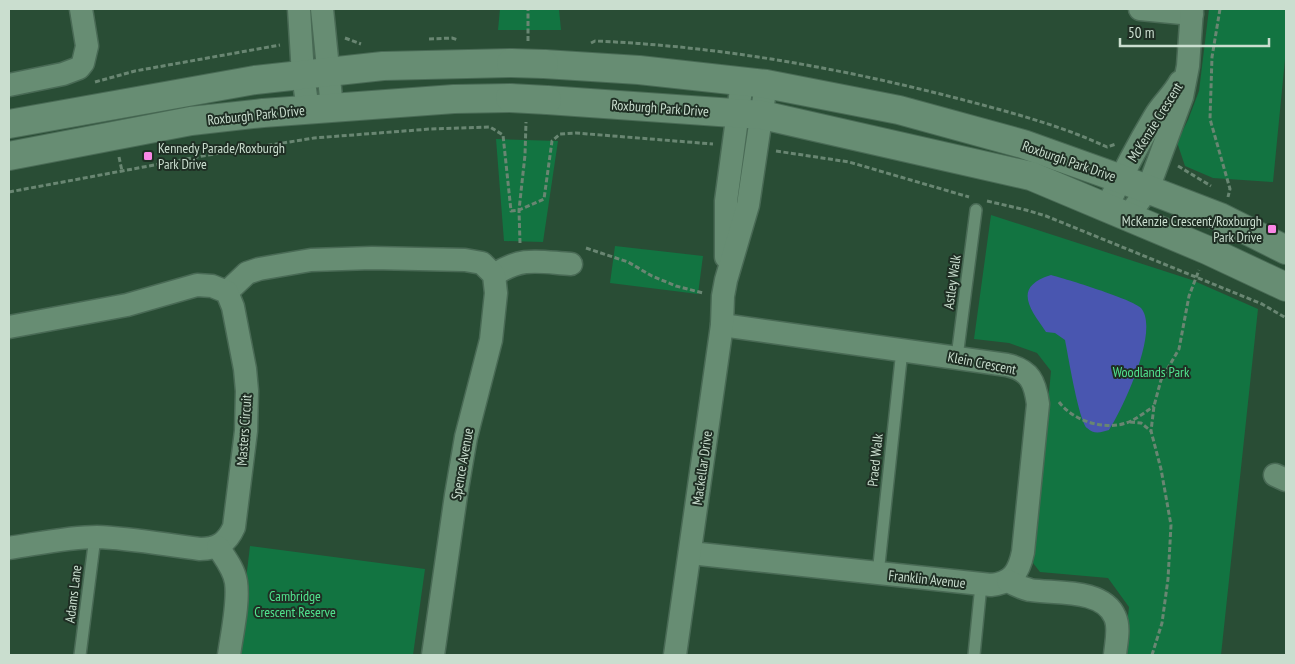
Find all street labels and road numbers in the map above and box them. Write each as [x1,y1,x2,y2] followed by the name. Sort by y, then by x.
[1123,79,1187,165] street label: McKenzie Crescent
[611,96,710,120] street label: Roxburgh Park Drive
[206,101,306,129] street label: Roxburgh Park Drive
[1020,137,1118,185] street label: Roxburgh Park Drive
[939,253,965,310] street label: Astley Walk
[946,348,1018,378] street label: Klein Crescent
[233,394,255,466] street label: Masters Circuit
[447,427,477,501] street label: Spence Avenue
[688,429,716,506] street label: Mackellar Drive
[863,432,887,487] street label: Praed Walk
[61,564,86,624] street label: Adams Lane
[888,566,967,592] street label: Franklin Avenue

